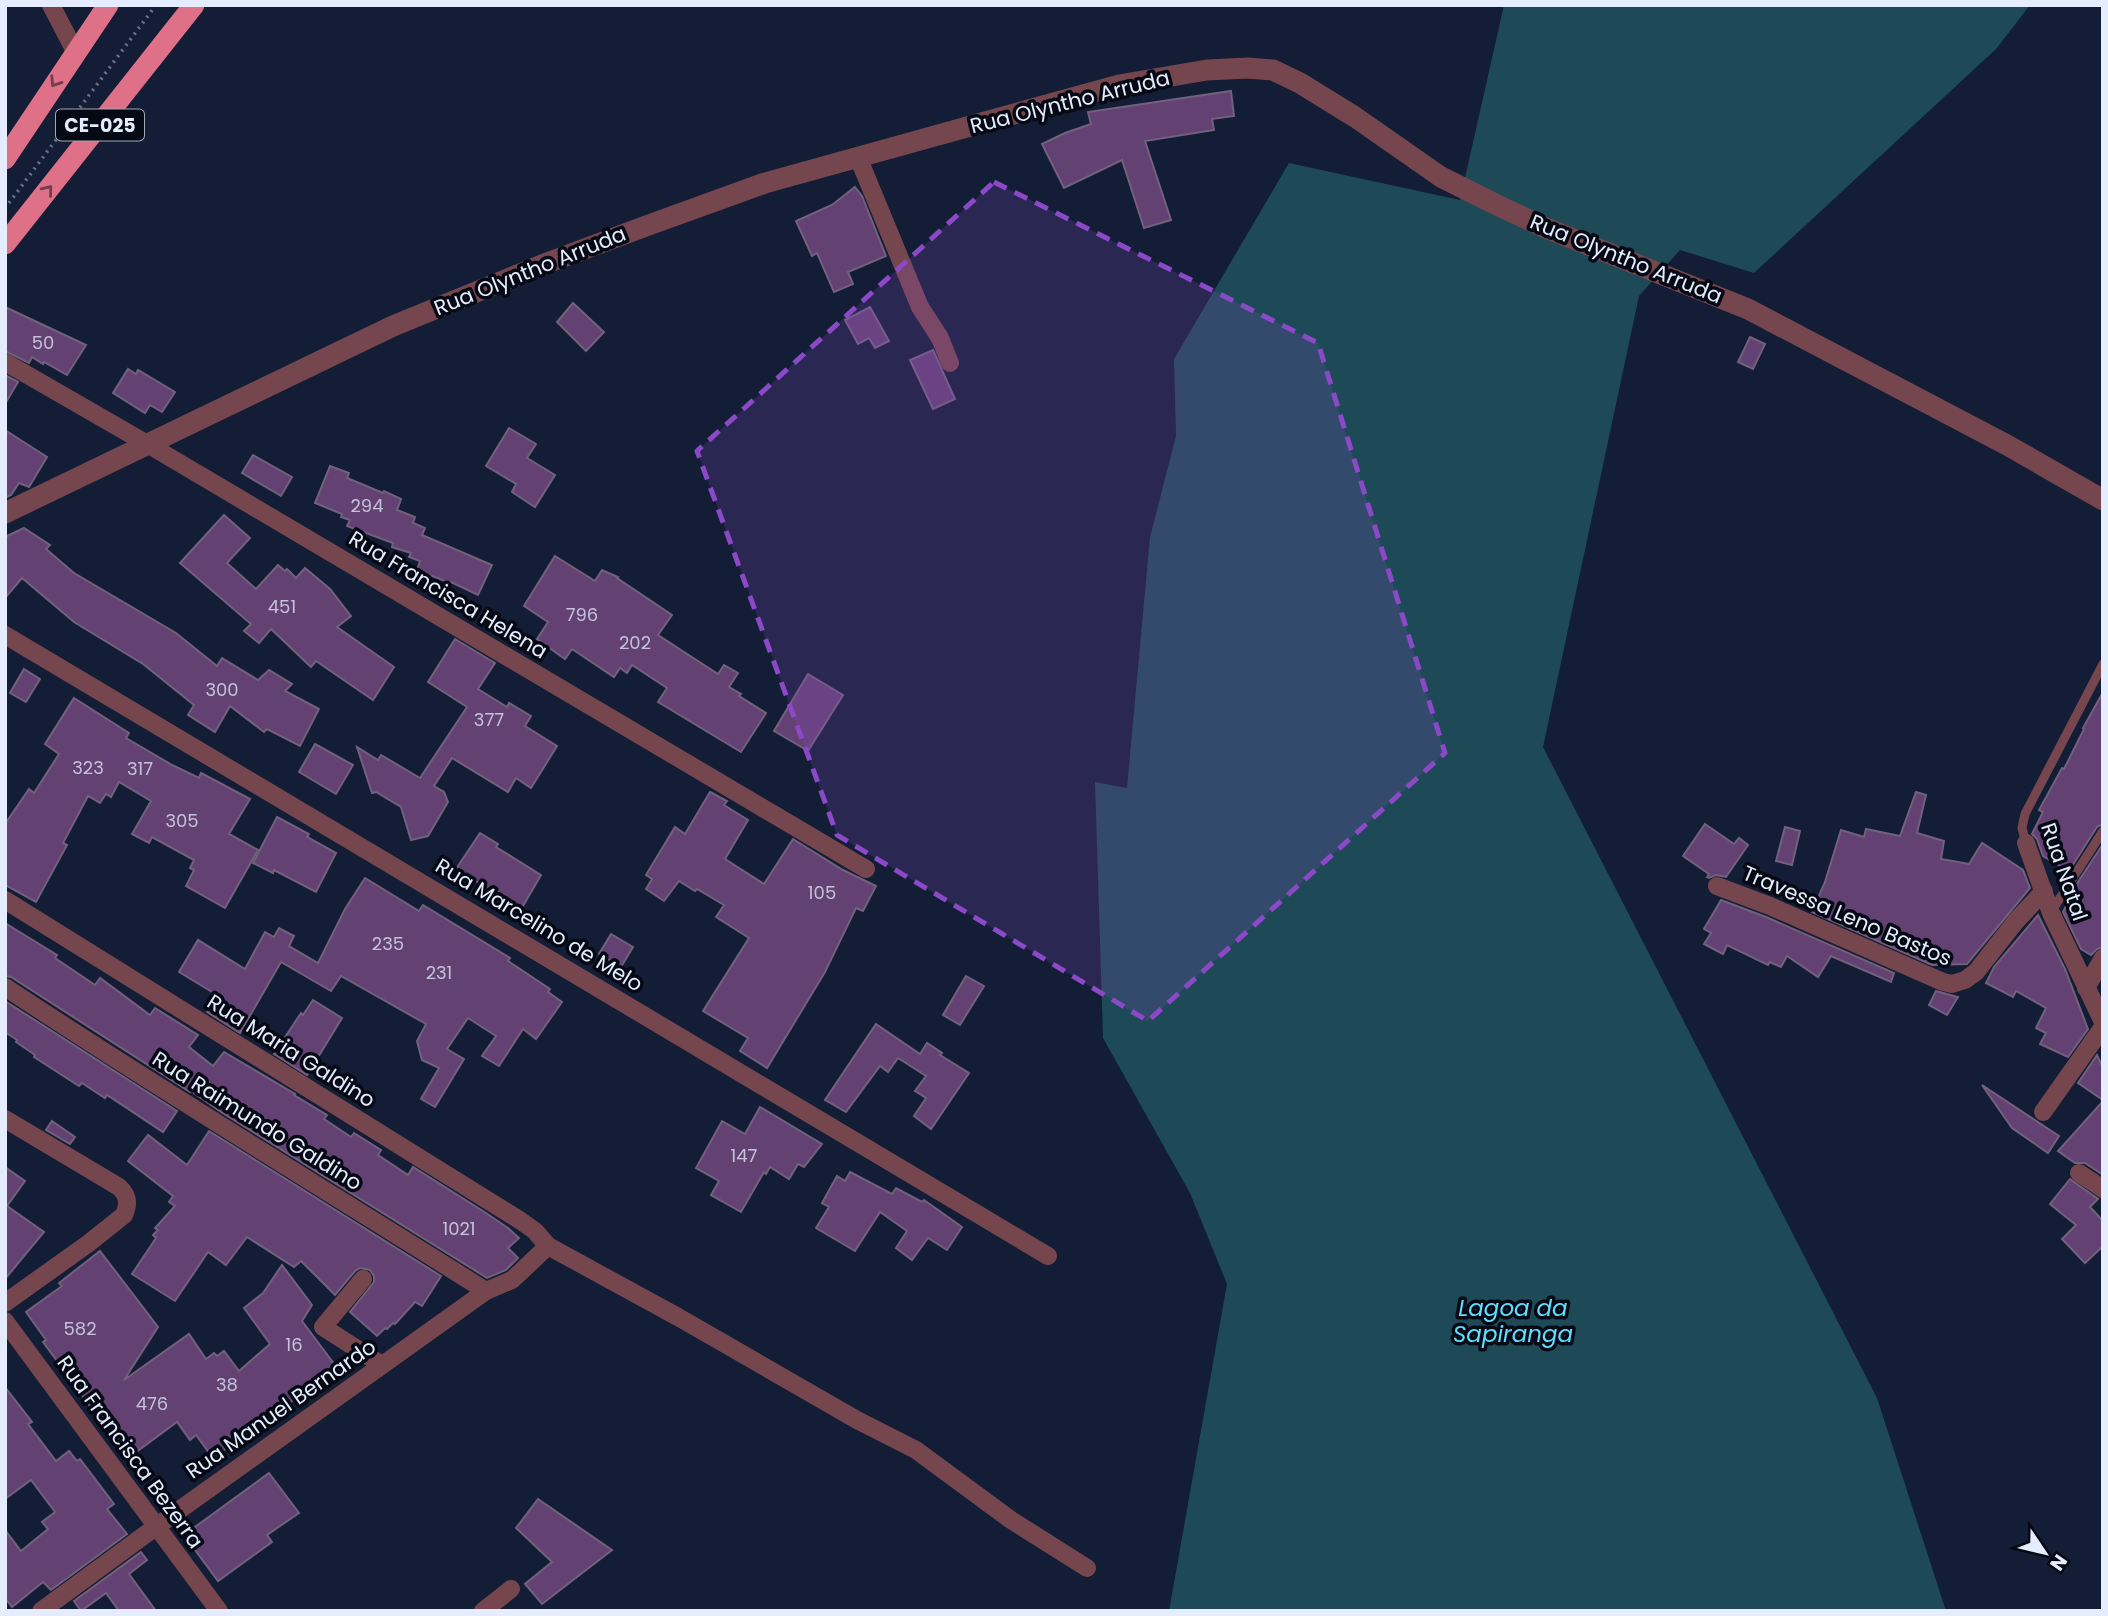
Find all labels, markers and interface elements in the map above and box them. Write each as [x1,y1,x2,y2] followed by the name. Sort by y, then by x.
[967,63,1173,140] street label: Rua Olyntho Arruda
[51,74,64,87] one-way arrow
[56,110,144,140] road number: CE-025
[39,186,52,198] one-way arrow
[1526,207,1727,310] street label: Rua Olyntho Arruda
[429,219,630,322] street label: Rua Olyntho Arruda
[32,330,54,355] house number: 50
[350,493,384,518] house number: 294
[344,524,553,665] street label: Rua Francisca Helena
[268,594,296,619] house number: 451
[566,602,598,627] house number: 796
[619,630,651,655] house number: 202
[205,677,239,702] house number: 300
[474,707,504,732] house number: 377
[72,755,104,780] house number: 323
[127,756,153,781] house number: 317
[165,808,199,833] house number: 305
[2034,819,2095,925] street label: Rua Natal
[430,851,648,998] street label: Rua Marcelino de Melo
[1738,858,1956,973] street label: Travessa Leno Bastos
[808,880,836,905] house number: 105
[372,931,404,956] house number: 235
[426,960,452,985] house number: 231
[202,987,381,1114] street label: Rua Maria Galdino
[147,1044,367,1197] street label: Rua Raimundo Galdino
[731,1143,758,1168] house number: 147
[442,1216,476,1241] house number: 1021
[1453,1292,1573,1350] water label: Lagoa da Sapiranga
[63,1316,97,1341] house number: 582
[180,1332,382,1485] street label: Rua Manuel Bernardo
[285,1332,303,1357] house number: 16
[51,1349,210,1554] street label: Rua Francisca Bezerra
[216,1372,238,1397] house number: 38
[136,1391,168,1416] house number: 476
[2010,1518,2080,1588] north arrow
[2043,1549,2074,1576] text: N

